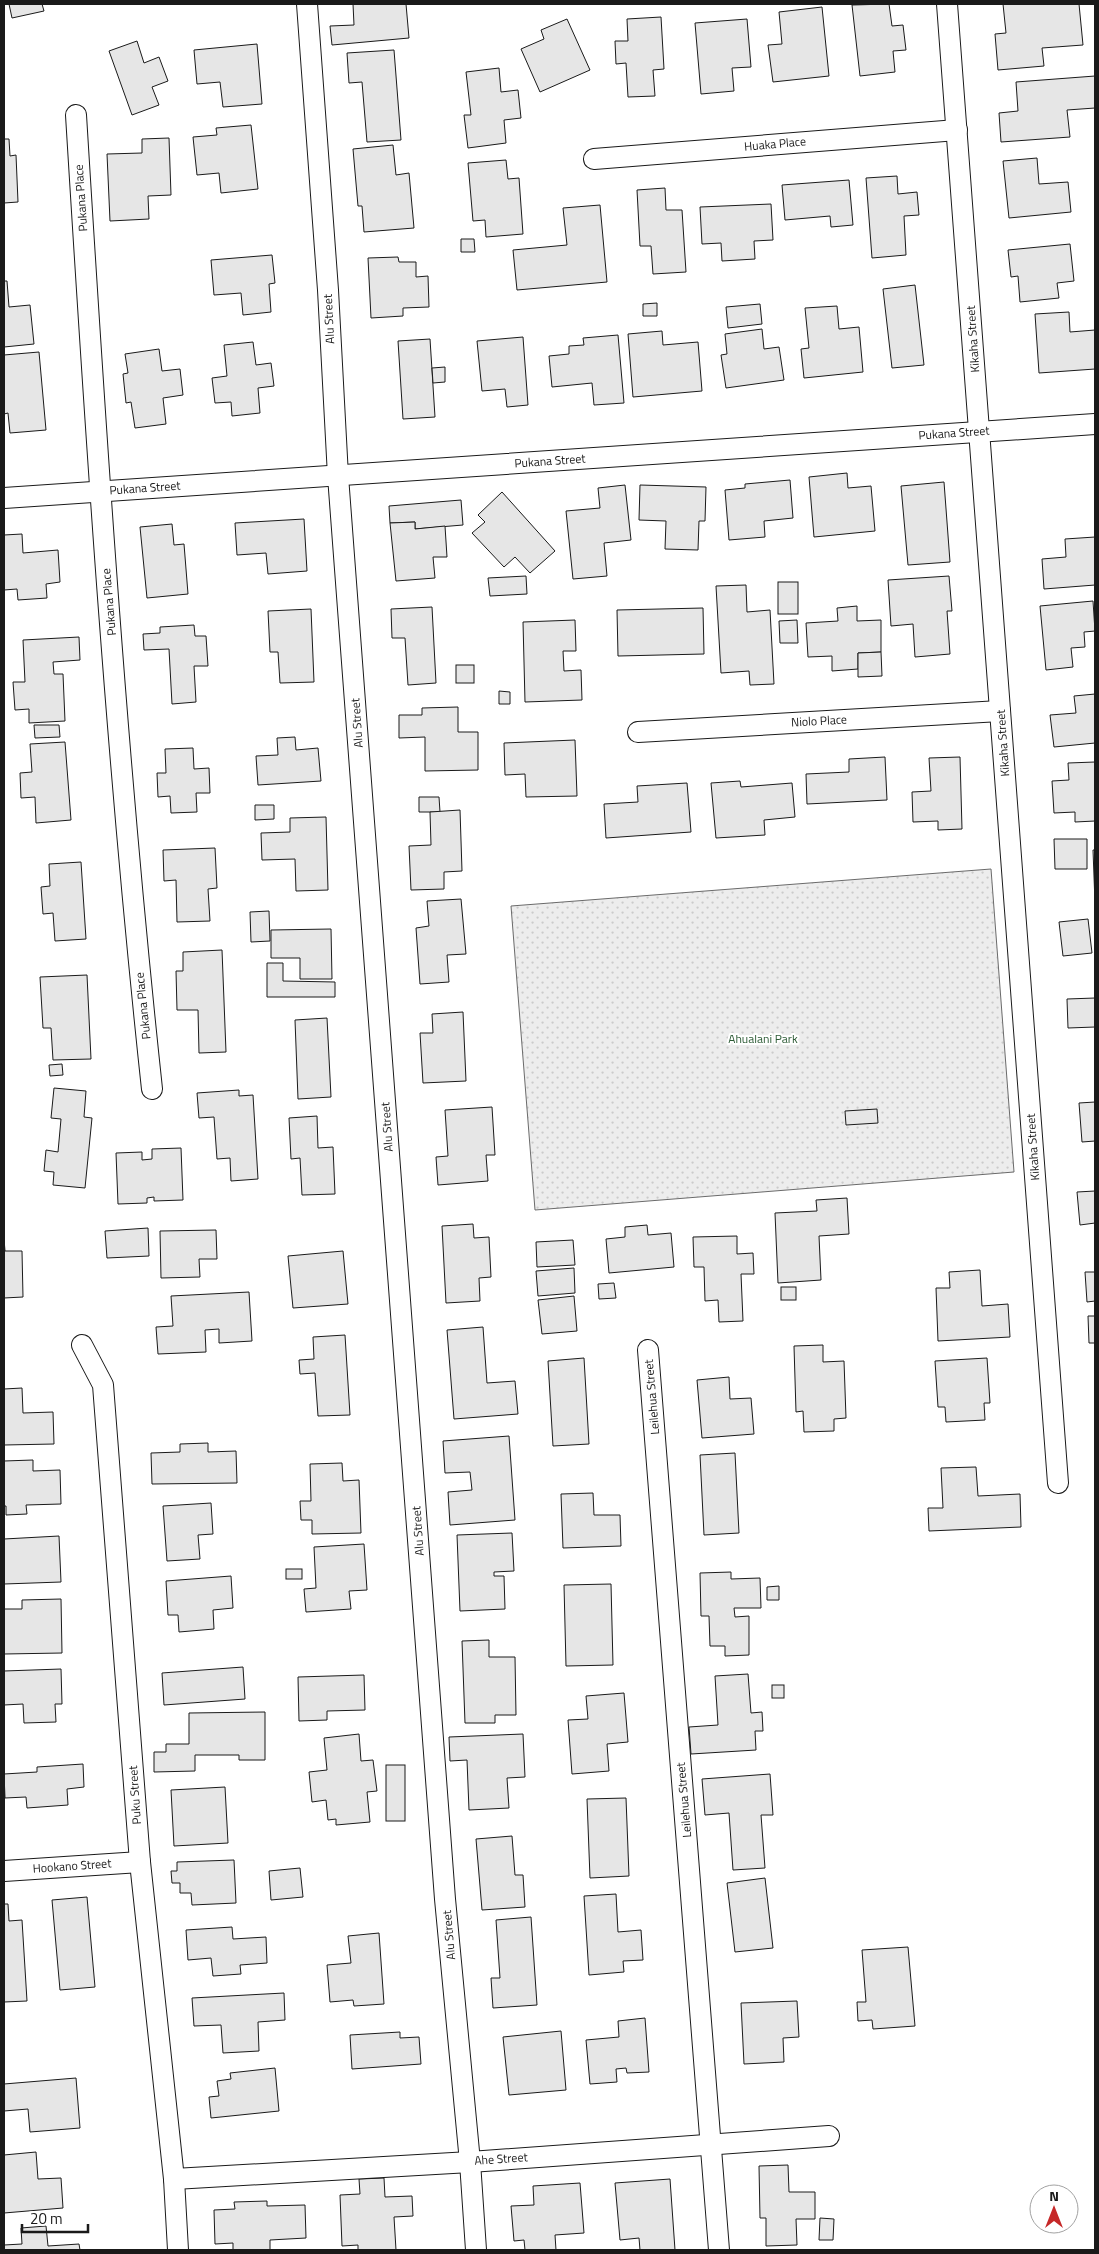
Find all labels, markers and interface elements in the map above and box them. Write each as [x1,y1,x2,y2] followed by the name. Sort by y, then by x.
[743,131,807,156] street label: Huaka Place
[69,164,92,232] street label: Pukana Place
[318,293,339,344] street label: Alu Street
[961,304,984,373] street label: Kikaha Street
[918,420,991,444] street label: Pukana Street
[514,448,587,472] street label: Pukana Street
[109,475,182,499] street label: Pukana Street
[96,568,121,636] street label: Pukana Place
[345,697,368,749] street label: Alu Street
[991,708,1014,777] street label: Kikaha Street
[791,710,847,731] street label: Niolo Place
[130,972,155,1041] street label: Pukana Place
[728,1029,798,1048] park label: Ahualani Park
[375,1101,398,1153] street label: Alu Street
[1021,1112,1044,1181] street label: Kikaha Street
[639,1358,664,1436] street label: Leilehua Street
[406,1505,429,1557] street label: Alu Street
[671,1761,696,1839] street label: Leilehua Street
[123,1764,146,1825] street label: Puku Street
[32,1853,113,1878] street label: Hookano Street
[437,1909,460,1961] street label: Alu Street
[474,2147,529,2170] street label: Ahe Street
[1029,2184,1079,2234] north arrow
[1049,2185,1059,2206] text: N
[22,2202,89,2234] scale bar
[30,2207,63,2230] text: 20 m

